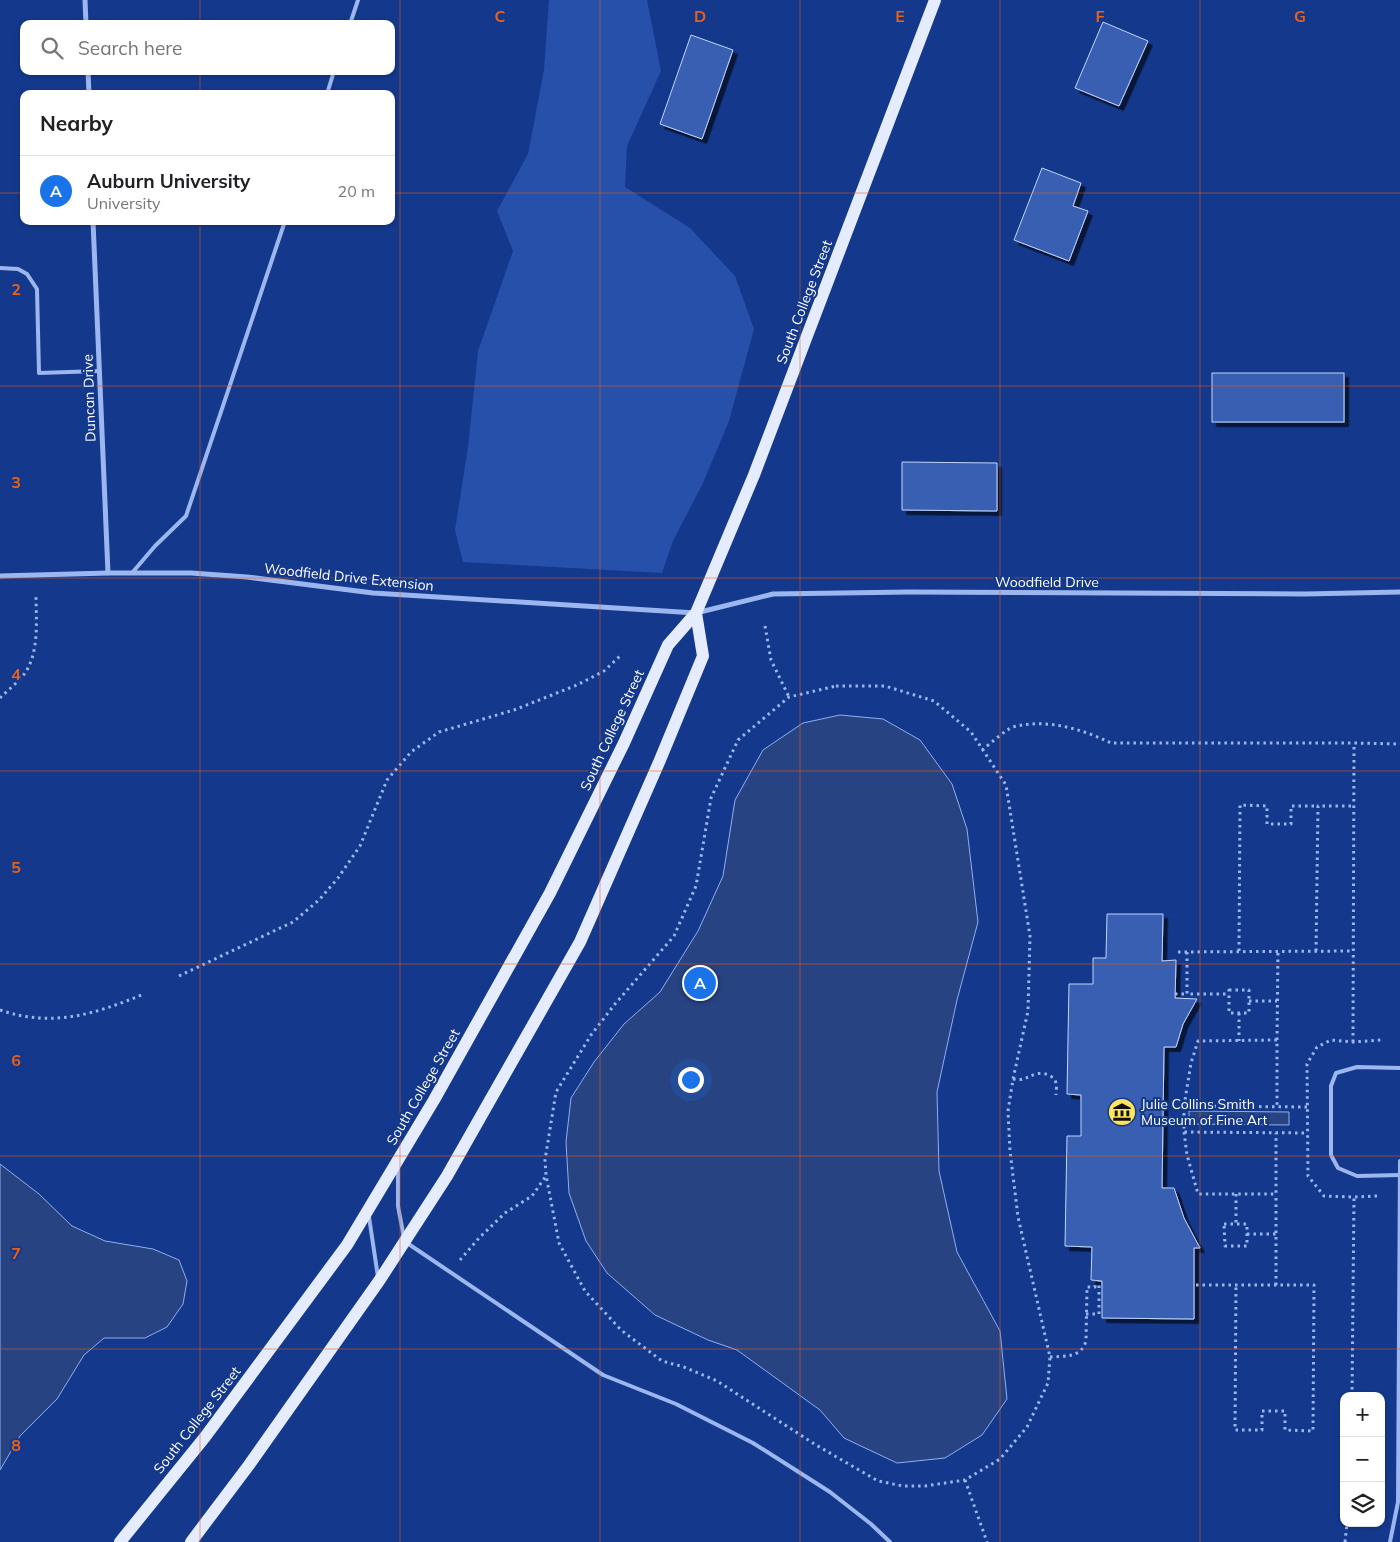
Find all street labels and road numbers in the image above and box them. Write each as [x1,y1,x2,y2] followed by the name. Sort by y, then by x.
[772,237,836,367] street label: South College Street
[78,354,100,442] street label: Duncan Drive
[263,559,435,595] street label: Woodfield Drive Extension
[995,573,1099,591] street label: Woodfield Drive
[576,667,648,793] street label: South College Street
[382,1026,464,1148] street label: South College Street
[149,1363,245,1477] street label: South College Street

